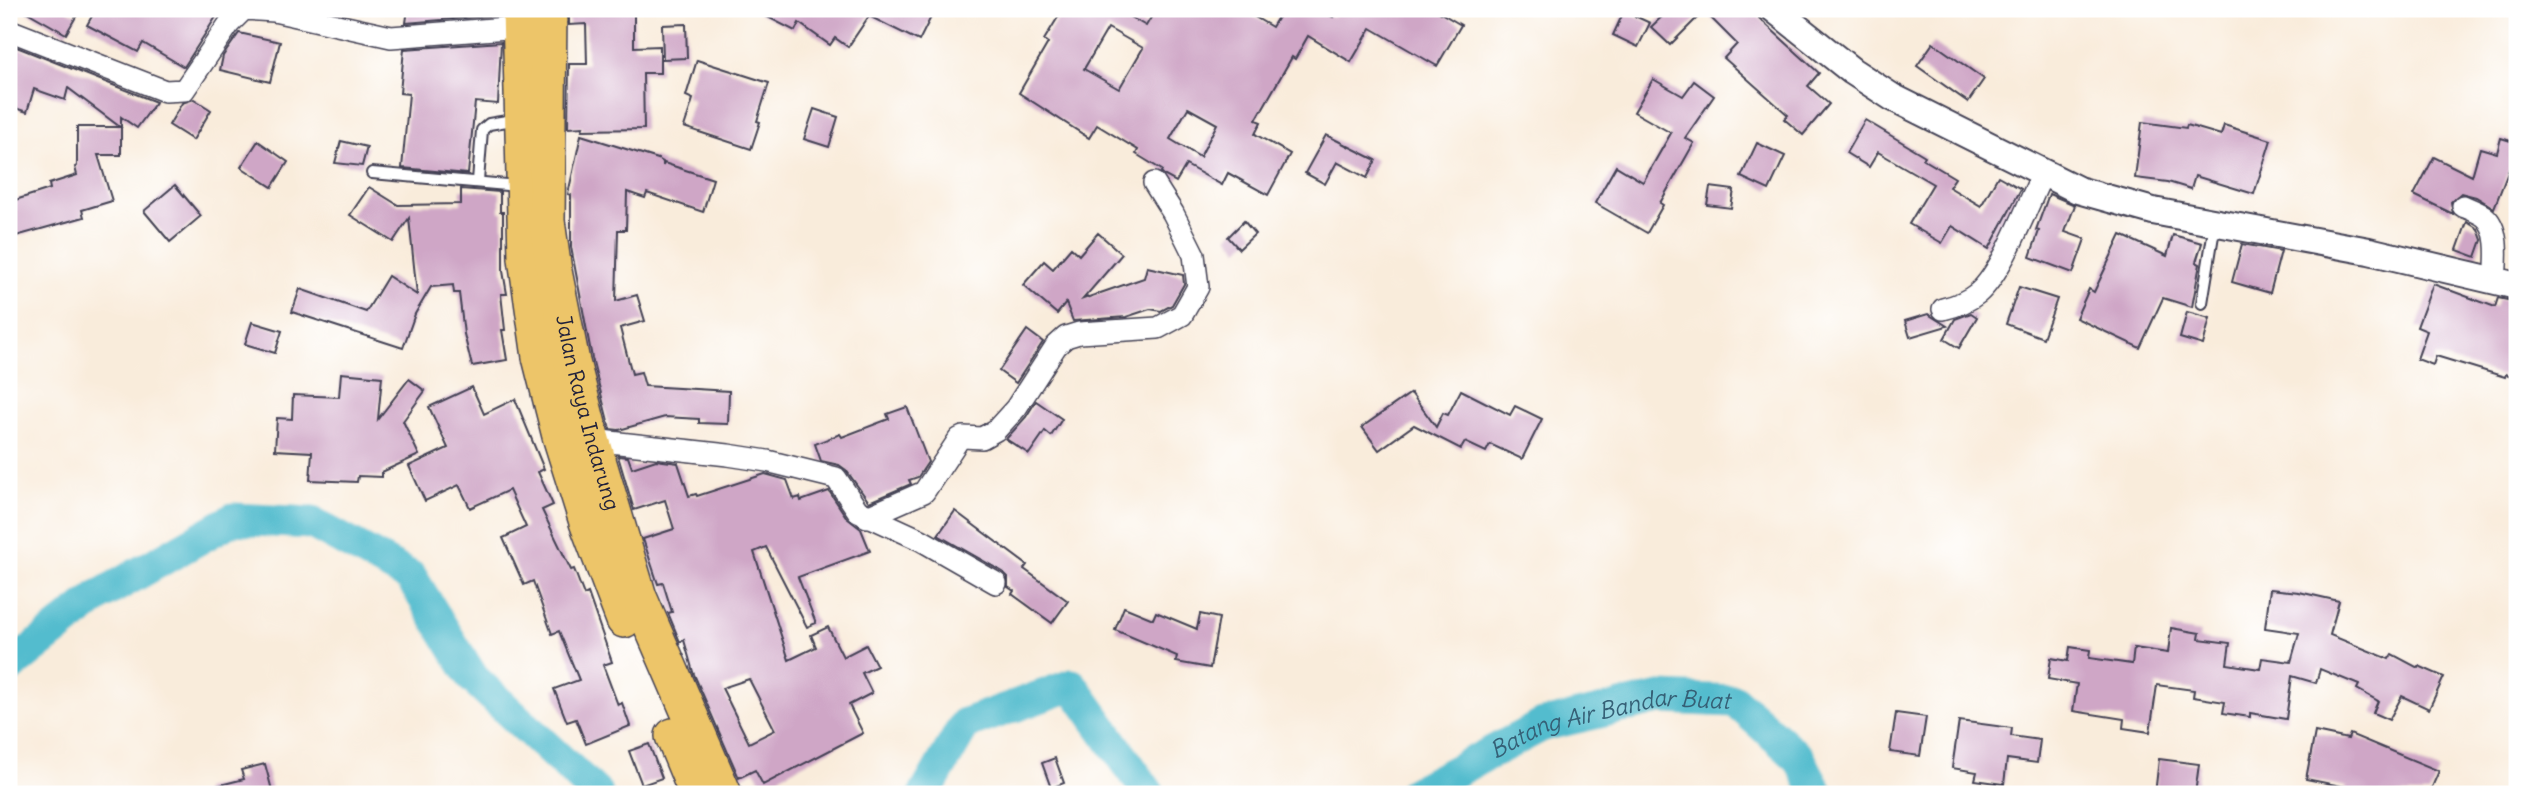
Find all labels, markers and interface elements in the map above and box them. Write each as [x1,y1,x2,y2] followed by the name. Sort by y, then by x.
[550,312,626,513] street label: Jalan Raya Indarung
[1485,682,1734,764] water label: Batang Air Bandar Buat

